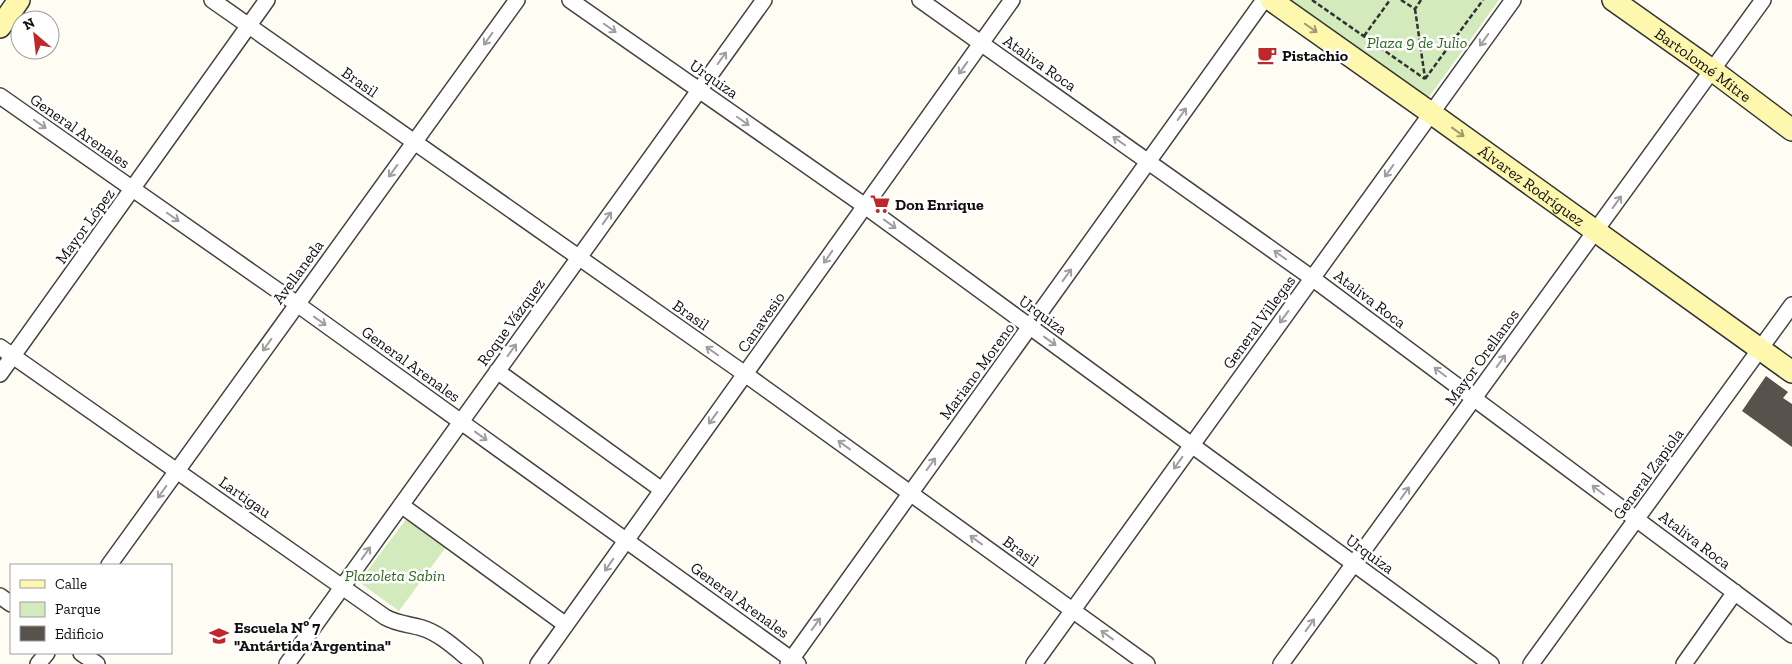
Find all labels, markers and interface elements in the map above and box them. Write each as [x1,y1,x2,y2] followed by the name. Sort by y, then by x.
[10,10,60,60] north arrow
[20,14,38,34] text: N
[603,23,617,33] one-way arrow
[1304,23,1318,33] one-way arrow
[1651,23,1755,106] street label: Bartolomé Mitre
[1000,31,1080,95] street label: Ataliva Roca
[483,32,493,46] one-way arrow
[1479,32,1489,46] one-way arrow
[1367,33,1467,52] park label: Plaza 9 de Julio
[1256,44,1278,66] cafe icon: Pistachio
[1282,46,1349,65] place label: Pistachio
[717,51,727,65] one-way arrow
[686,55,742,103] street label: Urquiza
[958,61,968,75] one-way arrow
[338,63,382,101] street label: Brasil
[26,90,134,172] street label: General Arenales
[1177,108,1187,122] one-way arrow
[736,116,750,126] one-way arrow
[33,119,47,129] one-way arrow
[1451,127,1465,137] one-way arrow
[1113,136,1127,146] one-way arrow
[1475,141,1589,230] street label: Álvarez Rodríguez
[388,164,398,178] one-way arrow
[1384,164,1394,178] one-way arrow
[51,185,119,267] street label: Mayor López
[869,193,891,215] supermarket icon: Don Enrique
[895,195,984,214] place label: Don Enrique
[1611,195,1622,209] one-way arrow
[602,211,612,225] one-way arrow
[166,212,180,222] one-way arrow
[883,219,897,230] one-way arrow
[268,236,328,308] street label: Avellaneda
[823,250,833,264] one-way arrow
[1274,250,1288,260] one-way arrow
[1330,266,1410,332] street label: Ataliva Roca
[1062,268,1072,282] one-way arrow
[1219,271,1299,373] street label: General Villegas
[473,275,549,369] street label: Roque Vázquez
[733,288,789,356] street label: Canavesio
[1015,291,1071,339] street label: Urquiza
[669,296,713,334] street label: Brasil
[1441,305,1523,409] street label: Mayor Orellanos
[1279,310,1289,324] one-way arrow
[313,316,327,326] one-way arrow
[935,319,1019,423] street label: Mariano Moreno
[358,322,464,406] street label: General Arenales
[1043,336,1057,346] one-way arrow
[262,338,272,352] one-way arrow
[507,343,517,357] one-way arrow
[705,346,719,356] one-way arrow
[1495,355,1506,369] one-way arrow
[1433,367,1447,377] one-way arrow
[708,411,719,424] one-way arrow
[1609,425,1688,523] street label: General Zapiola
[474,431,488,441] one-way arrow
[837,440,851,450] one-way arrow
[1173,456,1184,469] one-way arrow
[926,457,936,471] one-way arrow
[215,472,275,522] street label: Lartigau
[1592,484,1605,495] one-way arrow
[157,485,167,499] one-way arrow
[1400,486,1410,500] one-way arrow
[1655,507,1735,573] street label: Ataliva Roca
[1342,530,1398,578] street label: Urquiza
[999,532,1043,570] street label: Brasil
[969,535,983,545] one-way arrow
[361,546,371,560] one-way arrow
[604,557,614,571] one-way arrow
[687,558,793,642] street label: General Arenales
[10,564,172,654] legend
[345,566,445,585] park label: Plazoleta Sabin
[55,575,87,593] text: Calle
[55,600,101,618] text: Parque
[811,617,821,631] one-way arrow
[234,618,391,655] place label: Escuela Nº 7 "Antártida Argentina"
[1305,618,1315,632] one-way arrow
[55,625,104,643] text: Edificio
[208,625,230,647] school or university icon: Escuela Nº 7 "Antártida Argentina"
[1101,630,1114,641] one-way arrow

